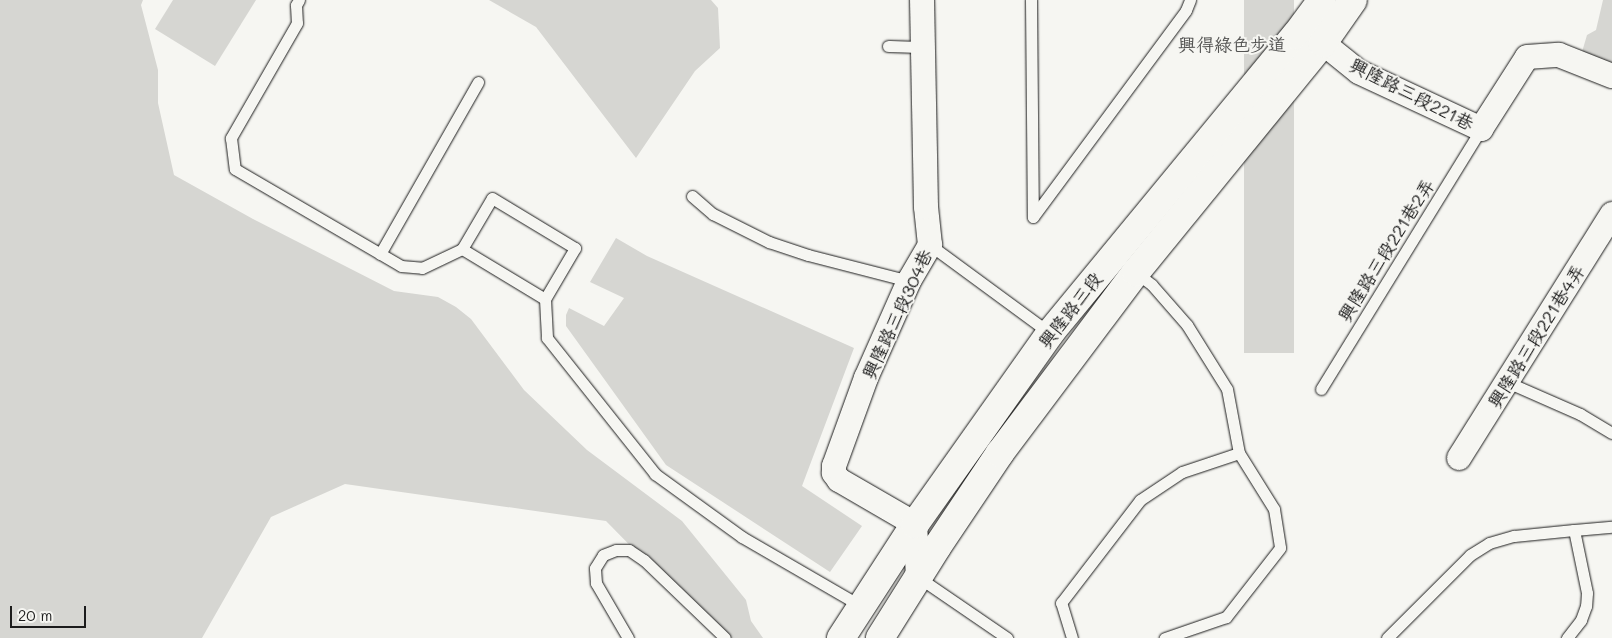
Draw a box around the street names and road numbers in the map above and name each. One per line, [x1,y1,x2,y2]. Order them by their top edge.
street label: 興隆路三段221巷 [1346,53,1478,135]
street label: 興隆路三段221巷2弄 [1333,175,1439,325]
street label: 興隆路三段304巷 [858,246,936,382]
street label: 興隆路三段221巷4弄 [1483,260,1589,412]
street label: 興隆路三段 [1034,268,1106,352]

